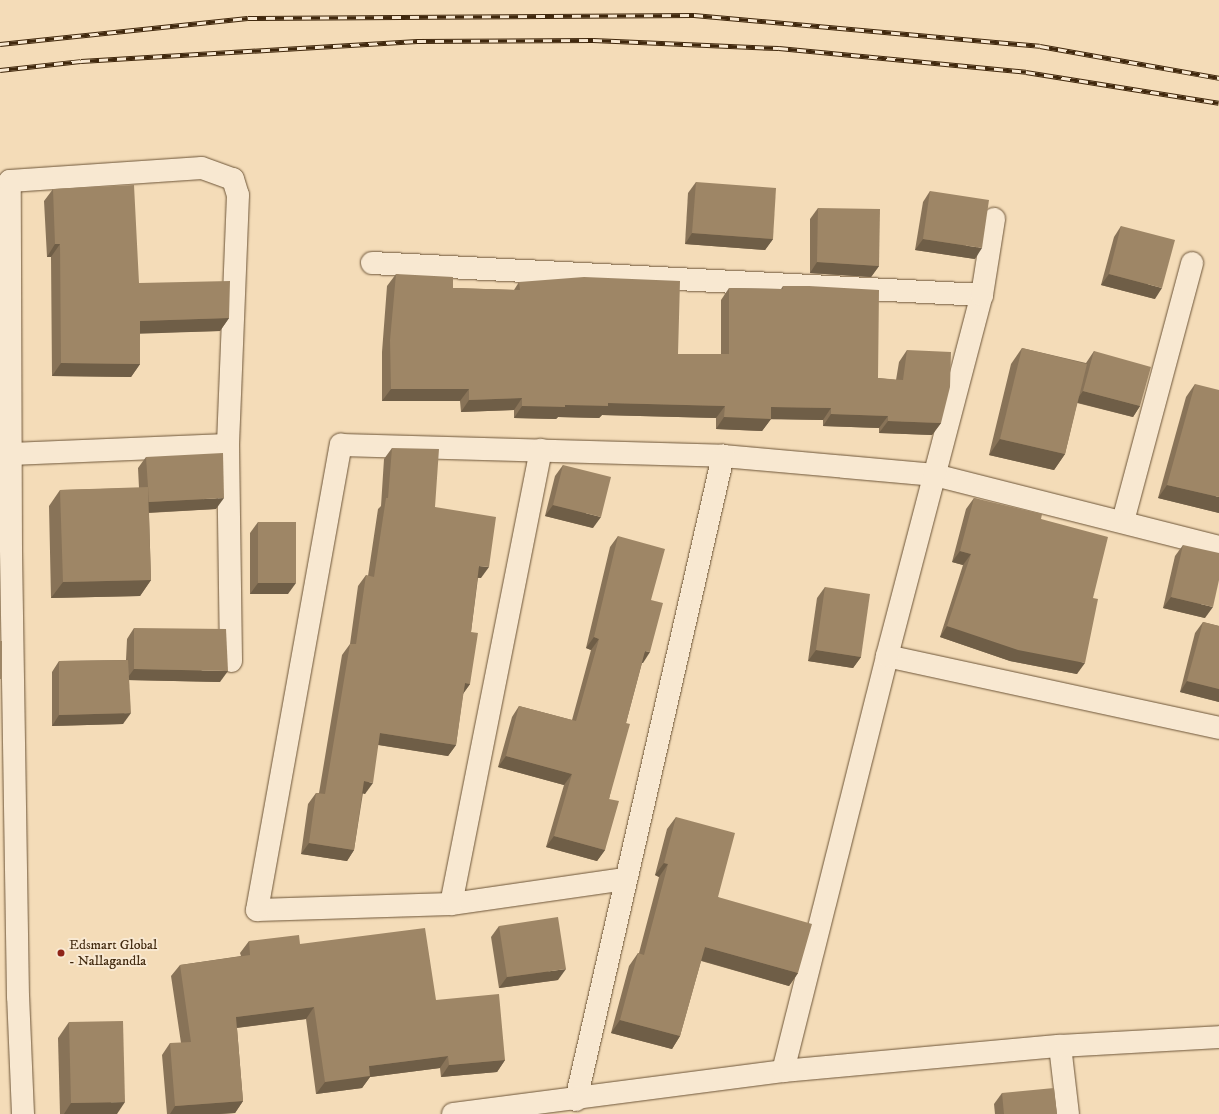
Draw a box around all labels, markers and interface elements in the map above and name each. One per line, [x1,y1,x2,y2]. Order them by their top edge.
place label: Edsmart Global - Nallagandla [69,937,157,970]
marker: Edsmart Global - Nallagandla [56,948,66,958]

